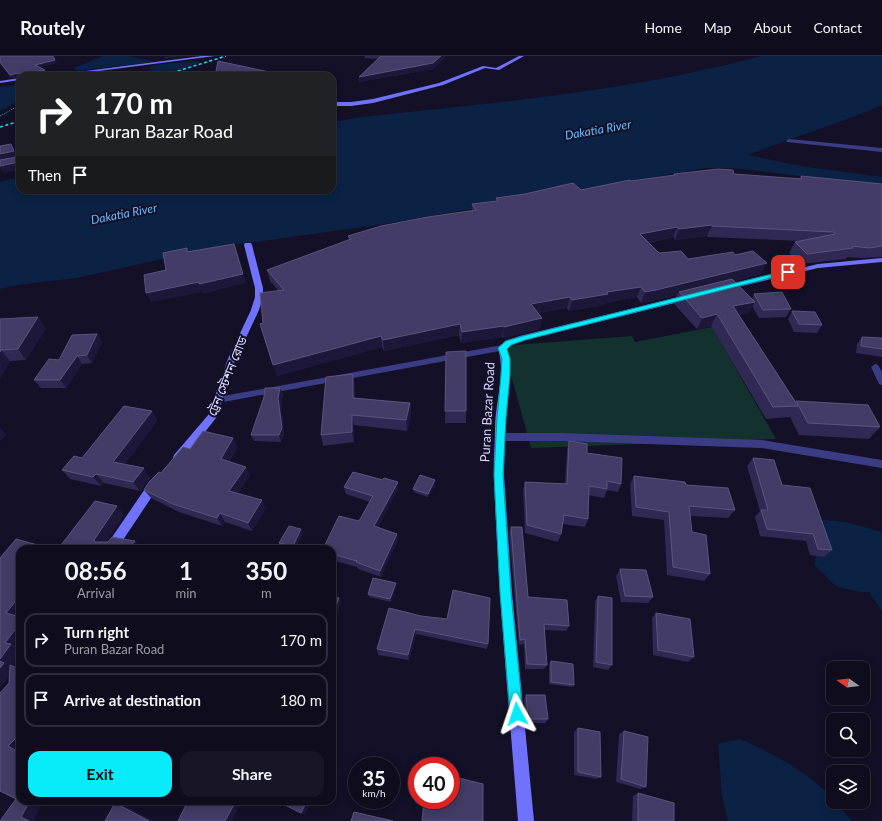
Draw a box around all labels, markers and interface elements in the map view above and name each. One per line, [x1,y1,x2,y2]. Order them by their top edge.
text: Routely [20,16,85,39]
text: Home [644,19,682,36]
text: Map [704,19,731,36]
text: About [753,19,791,36]
text: Contact [813,19,862,36]
text: 170 m [94,86,173,120]
icon: right [28,88,80,140]
water label: Dakatia River [564,116,633,143]
text: Puran Bazar Road [94,120,233,142]
icon: arrive [69,164,91,186]
text: Then [28,166,61,184]
water label: Dakatia River [90,200,159,227]
pin [771,255,805,289]
icon: arrive [777,261,799,283]
street label: ট্রেন স্টেশন রোড [204,333,251,418]
street label: Puran Bazar Road [476,361,498,463]
text: 08:56 [65,556,127,585]
text: 1 [179,556,193,585]
text: 350 [245,556,287,585]
text: Arrival [77,585,114,601]
text: min [176,585,197,601]
text: m [261,585,272,601]
text: Turn right [64,623,129,641]
icon: right [30,629,52,651]
text: 170 m [280,631,322,649]
text: Puran Bazar Road [64,641,164,657]
north arrow [826,661,870,705]
map controls [826,661,870,809]
icon: arrive [30,689,52,711]
text: Arrive at destination [64,691,201,709]
text: 180 m [280,691,322,709]
position arrow [496,693,538,735]
button: search [826,713,870,757]
button: Exit [28,751,172,797]
button: Share [180,751,324,797]
speed limit sign: 40 [408,757,460,809]
button: layers [826,765,870,809]
text: 35 [362,766,386,790]
text: km/h [362,787,386,799]

